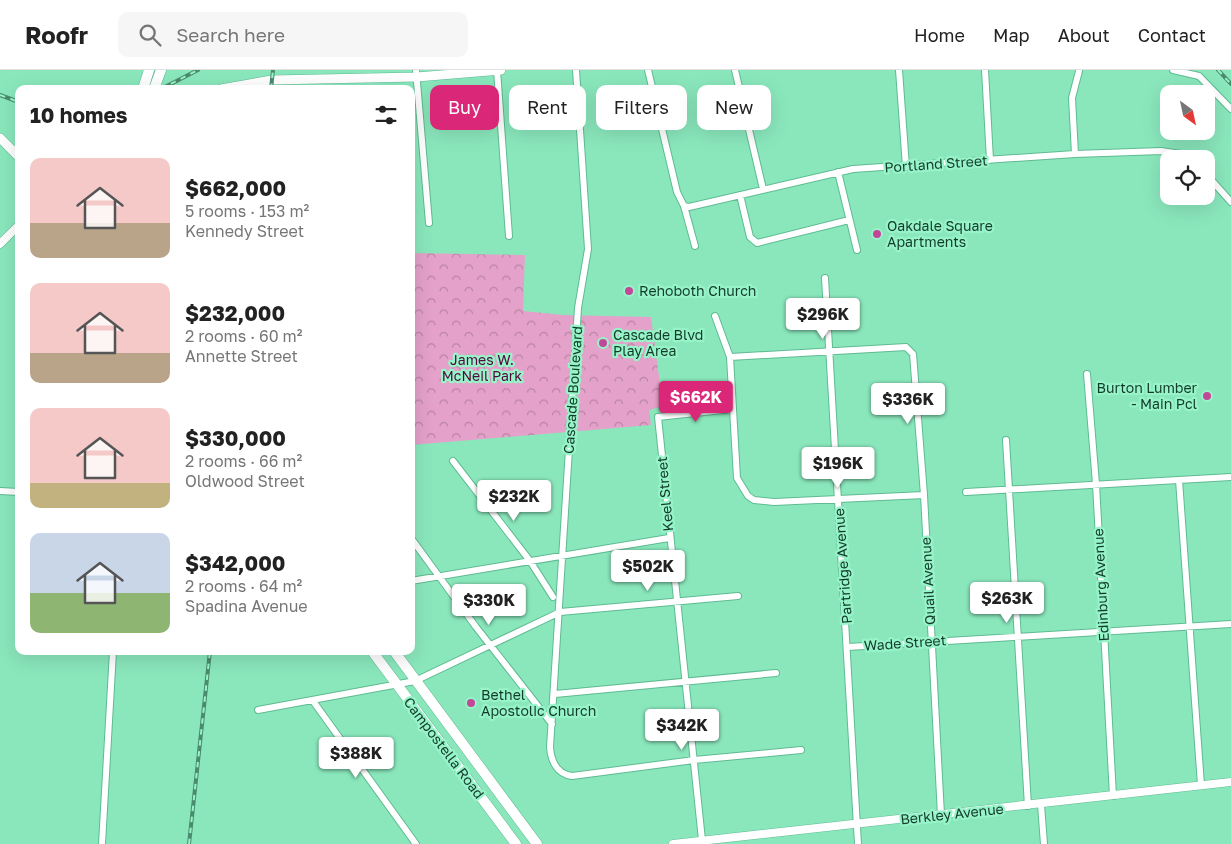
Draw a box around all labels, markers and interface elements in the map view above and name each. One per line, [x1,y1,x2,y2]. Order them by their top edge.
search box [118,12,468,57]
text: Roofr [25,20,88,49]
icon: search [136,21,164,49]
text: Search here [176,23,285,46]
text: Home [914,24,965,46]
text: Map [993,24,1030,46]
text: About [1058,24,1110,46]
text: Contact [1138,24,1206,46]
chip: Buy [430,85,499,130]
chip: Rent [509,85,586,130]
chip: Filters [596,85,687,130]
chip: New [697,85,771,130]
north arrow [1160,85,1215,140]
map controls [1160,85,1215,205]
icon: filters [372,101,400,129]
text: 10 homes [30,102,128,128]
button: locate [1160,150,1215,205]
street label: Portland Street [884,151,988,176]
text: $662,000 [185,175,286,201]
icon: home [70,178,130,238]
text: 5 rooms · 153 m² [185,201,309,221]
place label: Oakdale Square Apartments [887,217,993,250]
text: Kennedy Street [185,221,304,241]
marker: Oakdale Square Apartments [871,228,883,240]
place label: Rehoboth Church [639,282,756,299]
marker: Rehoboth Church [623,285,635,297]
pin: $296K [788,298,858,340]
text: $232,000 [185,300,285,326]
icon: home [70,303,130,363]
text: $296K [797,304,849,324]
street label: Cascade Boulevard [560,325,585,455]
text: 2 rooms · 60 m² [185,326,303,346]
place label: Cascade Blvd Play Area [613,326,703,359]
marker: Cascade Blvd Play Area [597,337,609,349]
text: Annette Street [185,346,298,366]
park label: James W. McNeil Park [442,351,522,384]
place label: Burton Lumber - Main Pcl [1097,379,1198,412]
pin: $662K [661,380,731,423]
pin: $336K [873,382,943,425]
text: $662K [670,387,722,407]
text: $336K [882,389,934,409]
marker: Burton Lumber - Main Pcl [1201,390,1213,402]
text: $330,000 [185,425,286,451]
icon: home [70,428,130,488]
pin: $196K [803,446,873,489]
text: 2 rooms · 66 m² [185,451,302,471]
text: $196K [813,453,863,473]
street label: Keel Street [653,456,676,532]
text: Oldwood Street [185,471,305,491]
pin: $232K [479,480,549,522]
text: $232K [488,486,540,506]
street label: Partridge Avenue [830,508,855,624]
street label: Edinburg Avenue [1089,528,1112,642]
street label: Quail Avenue [917,537,938,625]
text: $342,000 [185,550,286,576]
pin: $502K [613,550,683,592]
icon: home [70,553,130,613]
text: $502K [622,556,674,576]
text: 2 rooms · 64 m² [185,576,302,596]
pin: $263K [972,582,1042,624]
pin: $330K [454,584,524,626]
text: $263K [981,588,1033,608]
text: $330K [463,590,515,610]
text: Spadina Avenue [185,596,308,616]
street label: Wade Street [863,631,947,654]
place label: Bethel Apostolic Church [481,686,596,719]
street label: Campostella Road [401,694,488,802]
marker: Bethel Apostolic Church [465,697,477,709]
pin: $342K [647,708,717,751]
text: $342K [656,715,708,735]
pin: $388K [321,736,391,779]
text: $388K [330,743,382,763]
street label: Berkley Avenue [899,800,1004,827]

